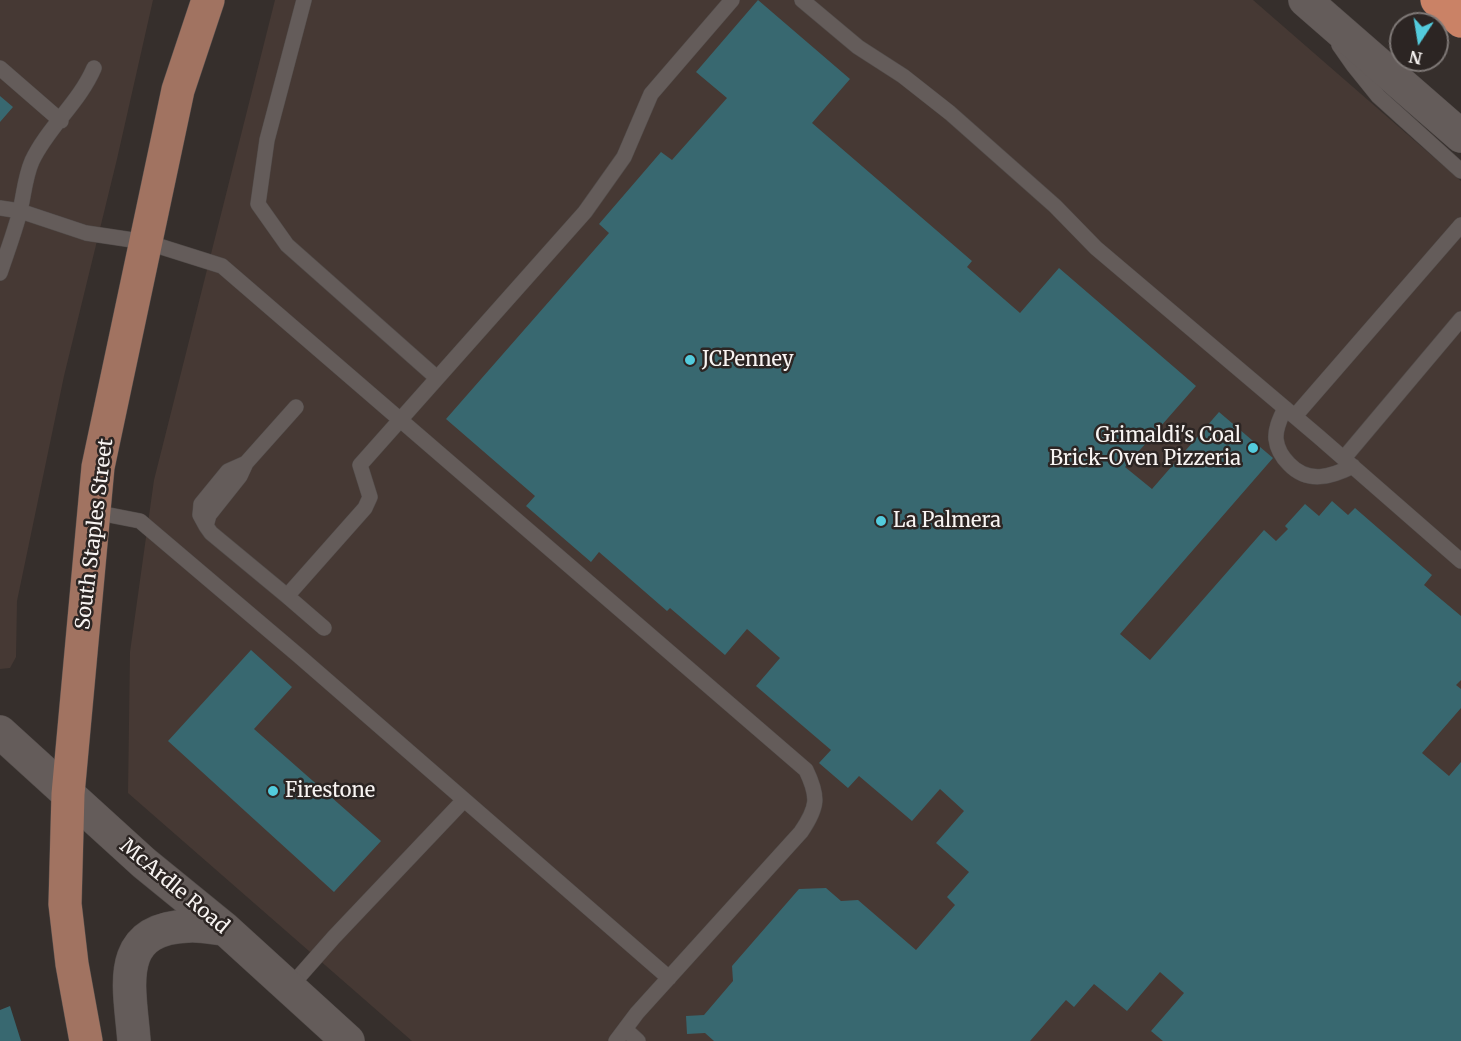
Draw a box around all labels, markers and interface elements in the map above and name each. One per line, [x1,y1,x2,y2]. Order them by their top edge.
north arrow [1389,12,1449,72]
text: N [1407,47,1424,69]
place label: JCPenney [702,348,794,372]
marker: JCPenney [683,353,697,367]
place label: Grimaldi's Coal Brick-Oven Pizzeria [1049,424,1241,471]
street label: South Staples Street [71,437,119,631]
marker: Grimaldi's Coal Brick-Oven Pizzeria [1246,441,1260,455]
place label: La Palmera [893,509,1001,533]
marker: La Palmera [874,514,888,528]
place label: Firestone [285,779,375,803]
marker: Firestone [266,784,280,798]
street label: McArdle Road [115,835,233,939]

